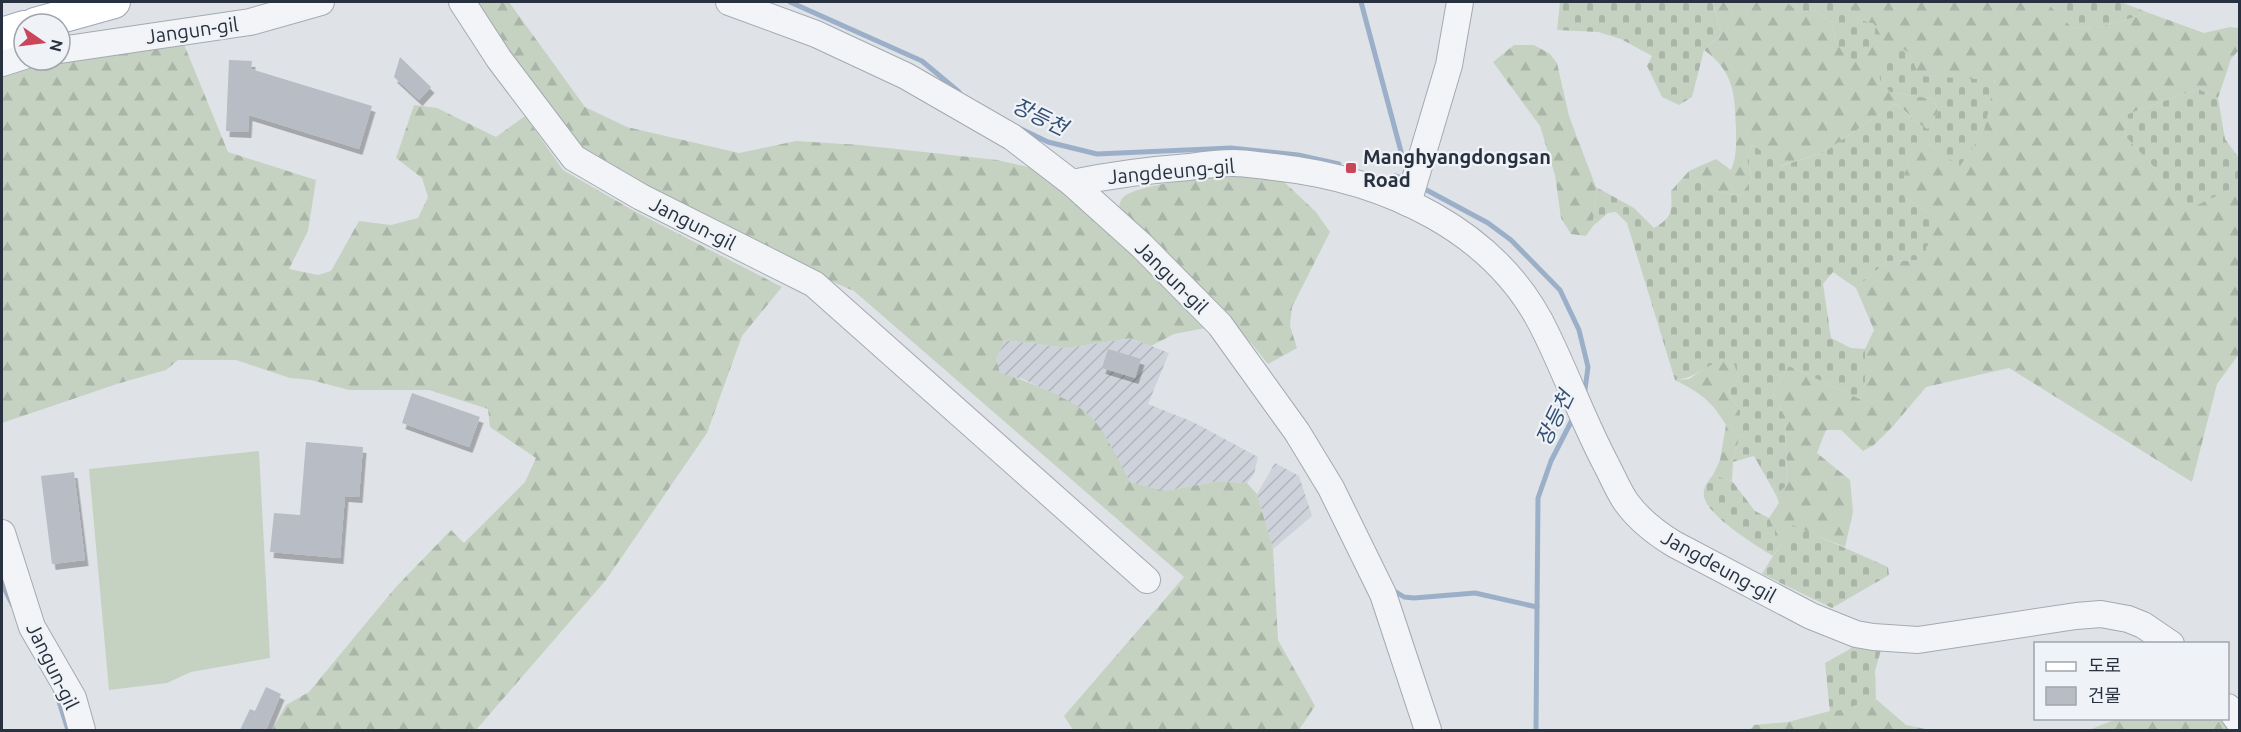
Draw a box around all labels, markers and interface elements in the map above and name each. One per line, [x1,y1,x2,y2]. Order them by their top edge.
north arrow [12,12,72,72]
street label: Jangun-gil [144,12,240,48]
text: N [46,38,67,54]
water label: 장등천 [1009,93,1074,141]
place label: Manghyangdongsan Road [1363,145,1551,191]
street label: Jangdeung-gil [1106,154,1236,188]
marker: Manghyangdongsan Road [1344,161,1358,175]
street label: Jangun-gil [646,192,740,254]
street label: Jangun-gil [1131,236,1213,318]
water label: 장등천 [1531,384,1579,449]
street label: Jangdeung-gil [1658,525,1780,607]
street label: Jangun-gil [22,619,84,713]
legend [2034,642,2229,720]
text: 도로 [2088,655,2121,675]
text: 건물 [2088,685,2121,705]

